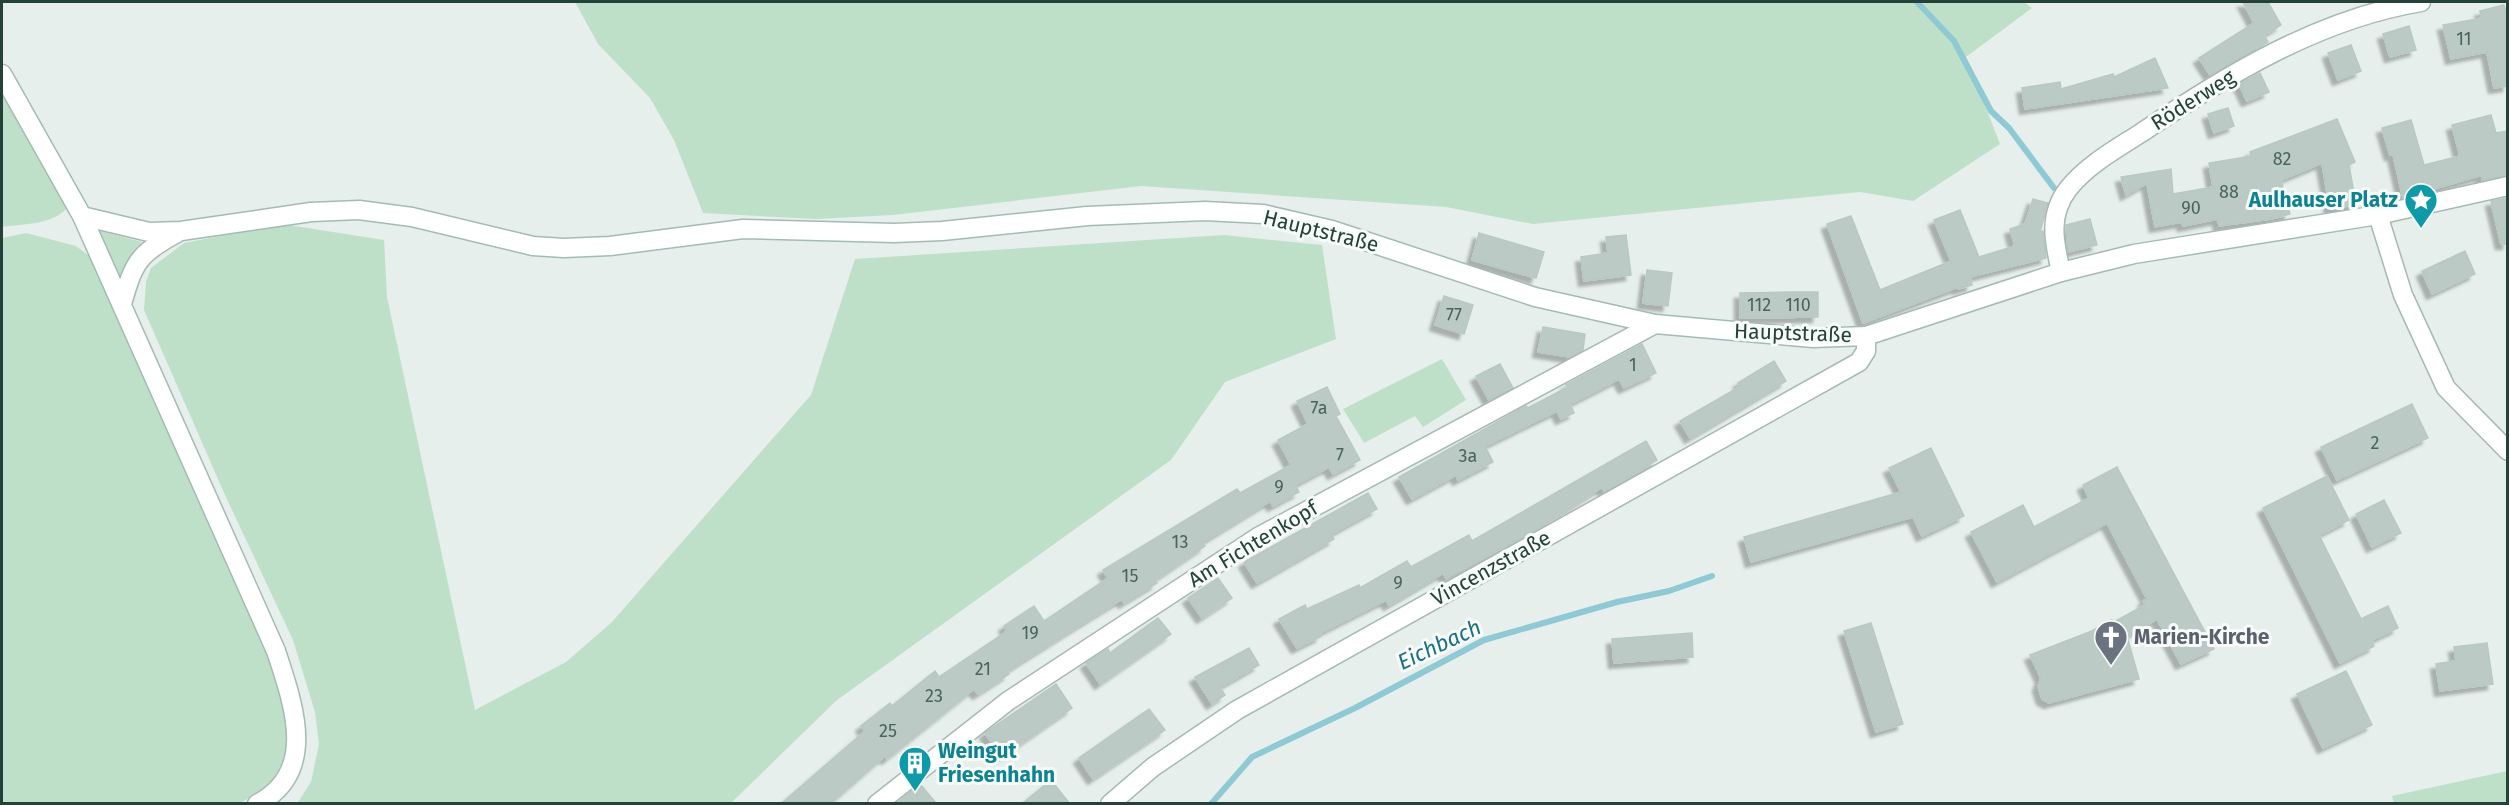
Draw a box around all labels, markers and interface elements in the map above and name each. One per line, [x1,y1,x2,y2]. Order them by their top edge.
house number: 11 [2456,28,2472,50]
street label: Röderweg [2146,64,2240,136]
house number: 82 [2273,148,2291,170]
house number: 88 [2219,181,2239,203]
place icon: Aulhauser Platz [2403,182,2439,229]
place label: Aulhauser Platz [2248,187,2398,213]
house number: 90 [2181,197,2201,219]
street label: Hauptstraße [1261,204,1381,258]
house number: 112 [1747,294,1771,316]
house number: 110 [1785,294,1811,316]
house number: 77 [1446,304,1462,326]
street label: Hauptstraße [1734,318,1852,348]
house number: 1 [1629,354,1637,376]
house number: 7a [1310,397,1328,419]
house number: 2 [2371,432,2380,454]
house number: 7 [1336,444,1344,466]
house number: 3a [1459,445,1477,467]
house number: 9 [1274,476,1284,498]
street label: Am Fichtenkopf [1183,494,1324,593]
street label: Vincenzstraße [1427,525,1555,611]
house number: 13 [1172,531,1188,553]
house number: 15 [1122,565,1138,587]
house number: 9 [1393,572,1403,594]
water label: Eichbach [1393,613,1485,676]
church icon: Marien-Kirche [2093,619,2129,666]
house number: 19 [1021,622,1039,644]
place label: Marien-Kirche [2134,624,2270,650]
house number: 21 [975,658,991,680]
house number: 23 [925,685,943,707]
house number: 25 [879,720,897,742]
place label: Weingut Friesenhahn [938,738,1055,788]
building icon: Weingut Friesenhahn [897,745,933,792]

